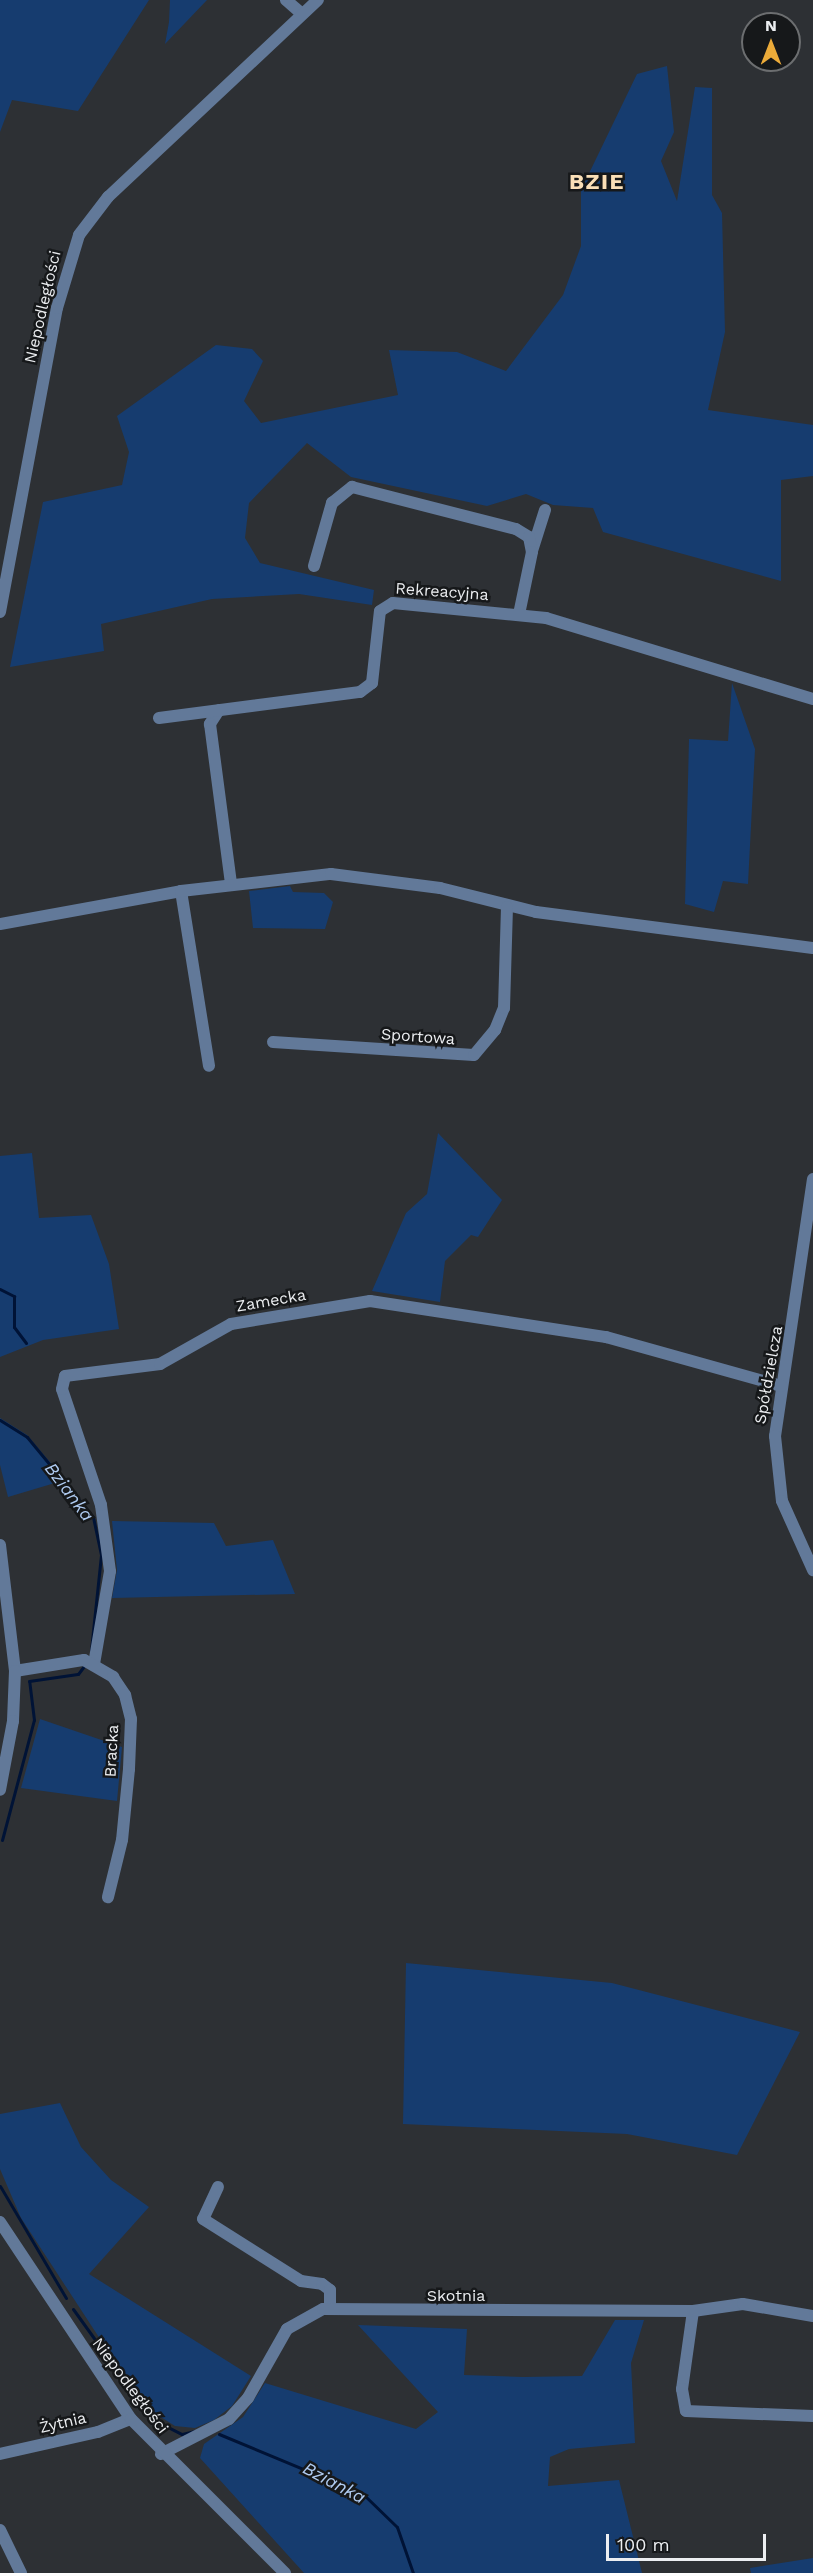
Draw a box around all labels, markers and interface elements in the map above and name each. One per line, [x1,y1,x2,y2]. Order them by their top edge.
north arrow [741,12,801,72]
text: N [765,16,777,35]
district label: BZIE [569,169,625,195]
street label: Niepodległości [21,249,65,365]
street label: Rekreacyjna [395,579,489,605]
street label: Sportowa [380,1025,456,1049]
street label: Zamecka [235,1285,307,1317]
street label: Spółdzielcza [751,1324,787,1426]
water label: Bzianka [40,1458,98,1526]
street label: Bracka [101,1724,123,1778]
street label: Skotnia [427,2286,485,2306]
street label: Niepodległości [88,2334,172,2438]
street label: Żytnia [38,2408,88,2438]
water label: Bzianka [299,2458,369,2508]
scale bar [609,2522,770,2560]
text: 100 m [617,2534,670,2555]

